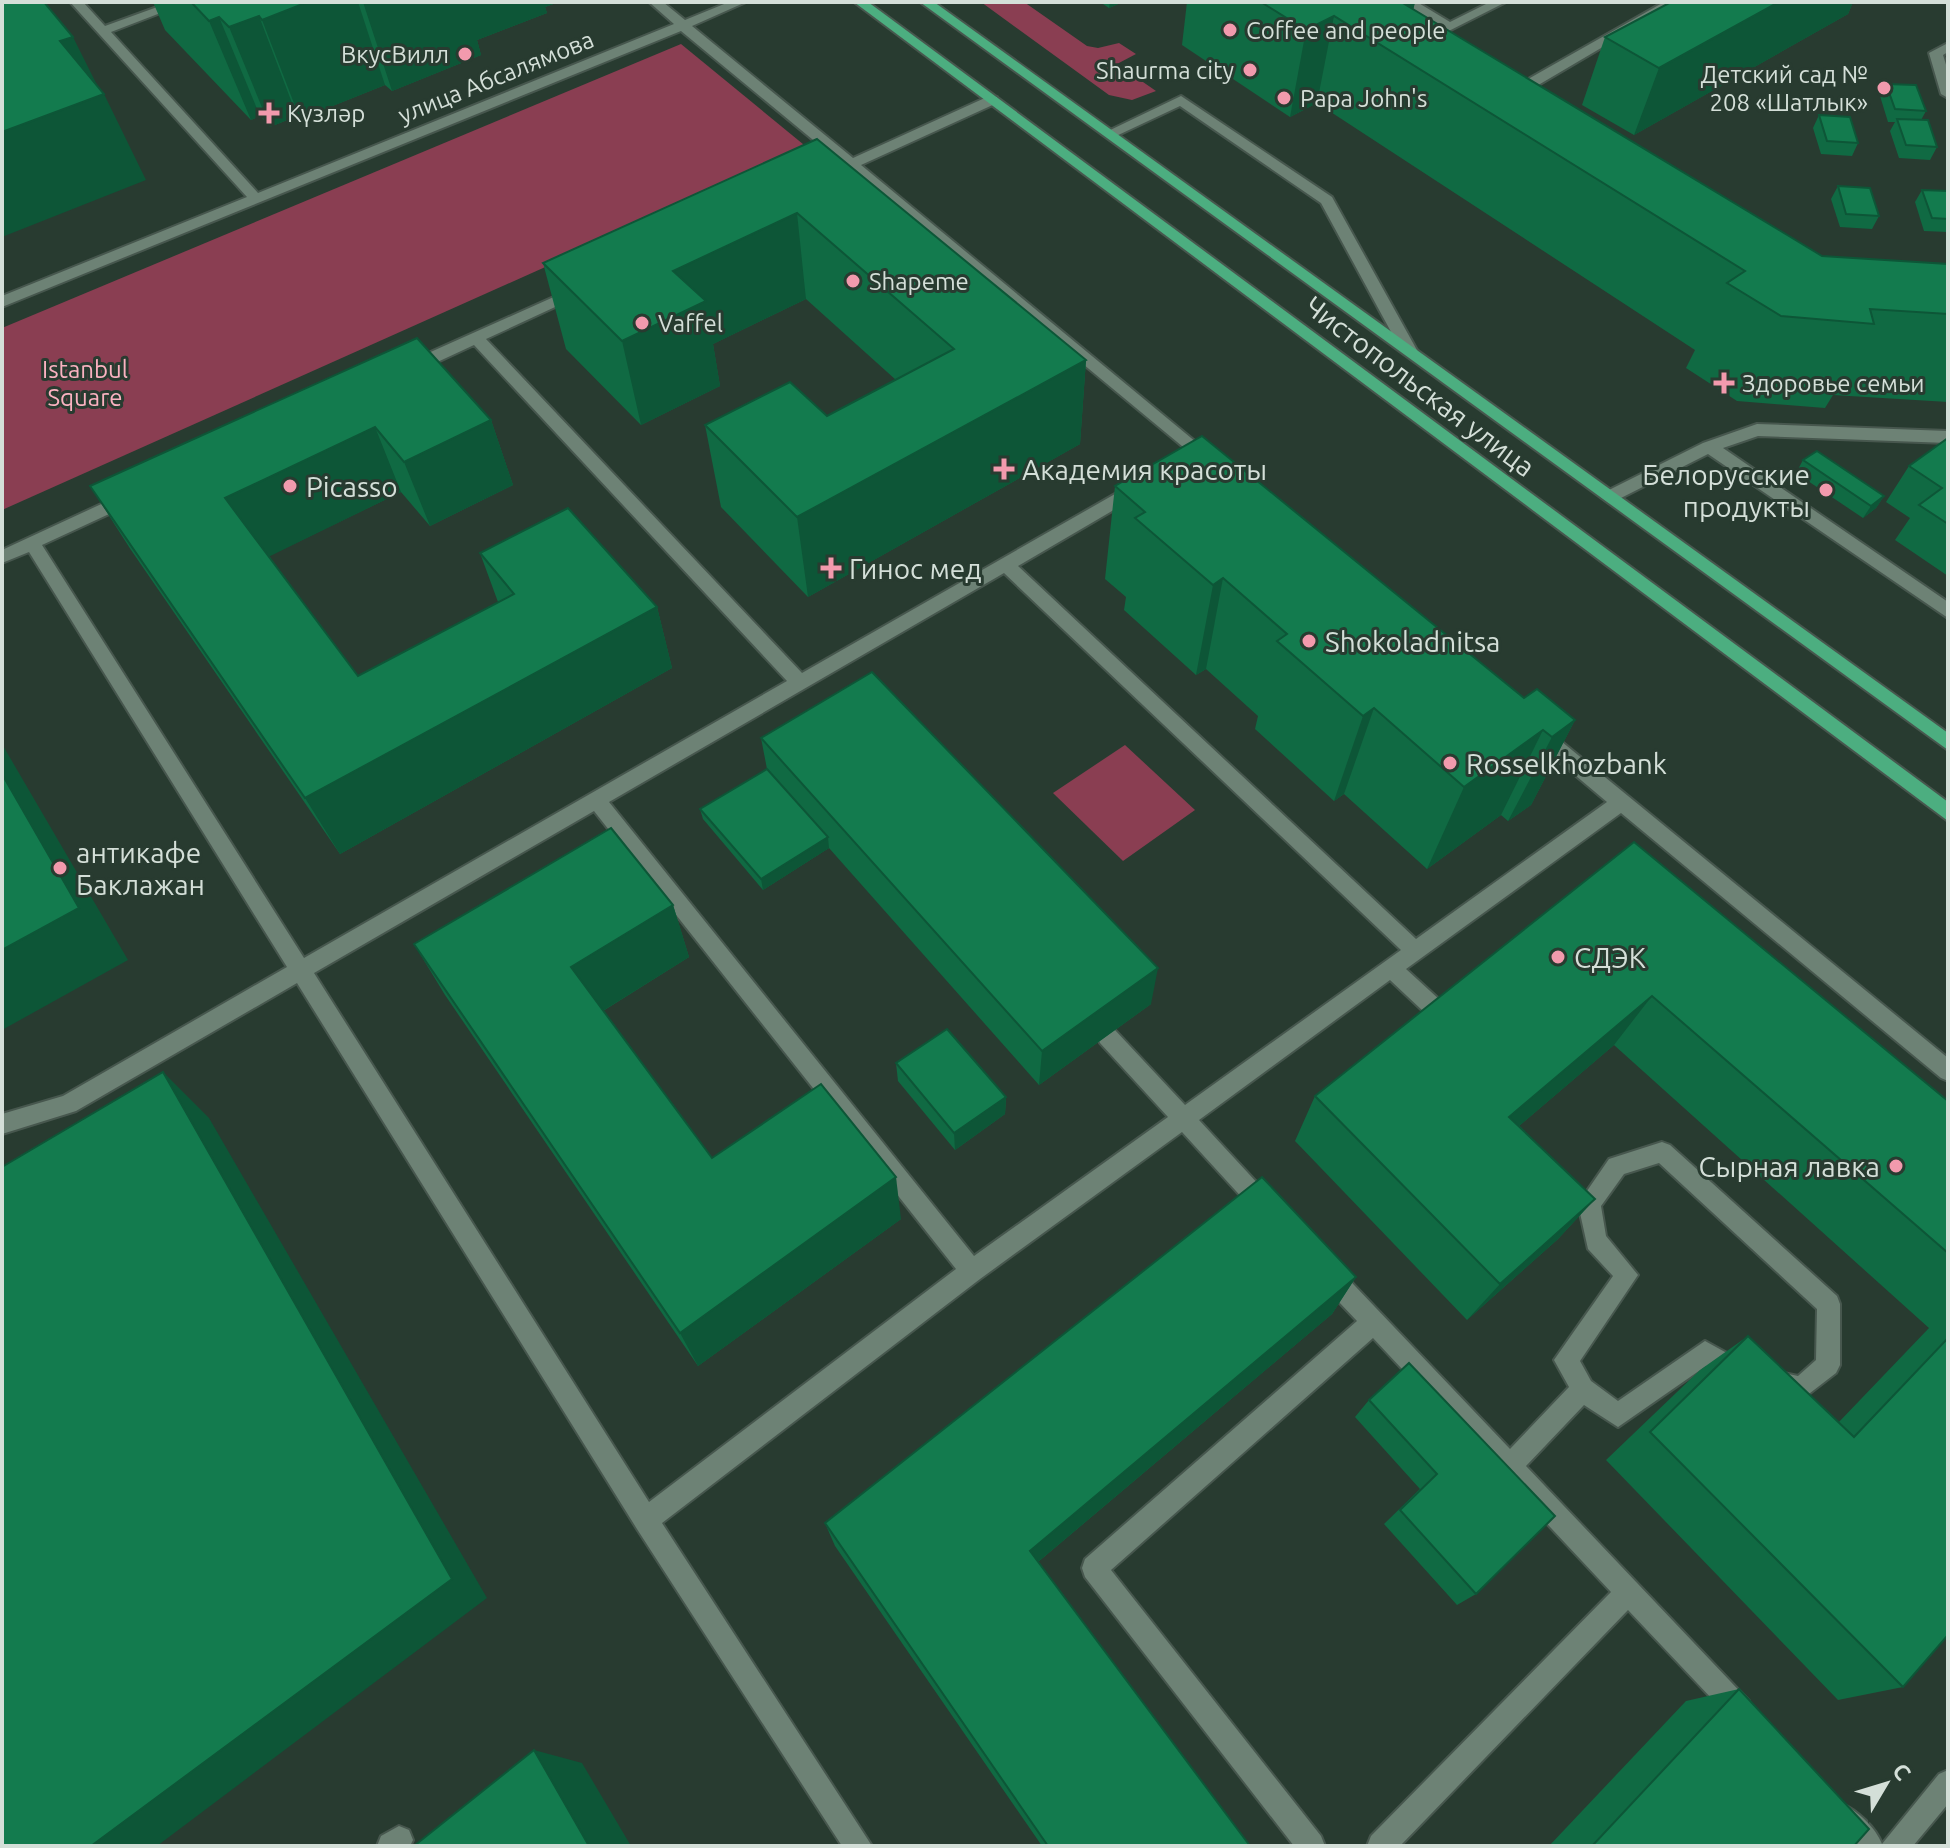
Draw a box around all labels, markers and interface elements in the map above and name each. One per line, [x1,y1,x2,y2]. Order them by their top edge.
place label: Coffee and people [1246,17,1445,44]
marker: Coffee and people [1221,21,1239,39]
street label: улица Абсалямова [394,25,598,129]
place label: ВкусВилл [341,41,449,68]
marker: ВкусВилл [456,45,474,63]
place label: Shaurma city [1096,57,1234,84]
marker: Shaurma city [1241,61,1259,79]
place label: Детский сад № 208 «Шатлык» [1700,61,1868,116]
marker: Детский сад № 208 «Шатлык» [1875,79,1893,97]
place label: Papa John's [1300,85,1427,112]
marker: Papa John's [1275,89,1293,107]
place label: Күзләр [287,100,365,127]
marker: Күзләр [258,102,280,124]
place label: Shapeme [869,268,969,295]
marker: Shapeme [844,272,862,290]
street label: Чистопольская улица [1299,290,1541,482]
place label: Vaffel [658,310,723,337]
marker: Vaffel [633,314,651,332]
park label: Istanbul Square [42,356,128,411]
place label: Здоровье семьи [1742,370,1925,397]
marker: Здоровье семьи [1713,372,1735,394]
place label: Академия красоты [1022,454,1267,485]
marker: Академия красоты [993,458,1015,480]
place label: Белорусские продукты [1642,459,1810,522]
place label: Picasso [306,471,398,502]
marker: Picasso [281,477,299,495]
marker: Белорусские продукты [1817,481,1835,499]
place label: Гинос мед [849,553,982,584]
marker: Гинос мед [820,557,842,579]
place label: Shokoladnitsa [1325,626,1501,657]
marker: Shokoladnitsa [1300,632,1318,650]
place label: Rosselkhozbank [1466,748,1667,779]
marker: Rosselkhozbank [1441,754,1459,772]
place label: антикафе Баклажан [76,837,205,900]
marker: антикафе Баклажан [51,859,69,877]
place label: СДЭК [1574,942,1646,973]
marker: СДЭК [1549,948,1567,966]
place label: Сырная лавка [1698,1151,1880,1182]
marker: Сырная лавка [1887,1157,1905,1175]
north arrow [1846,1744,1926,1824]
text: С [1888,1758,1916,1785]

